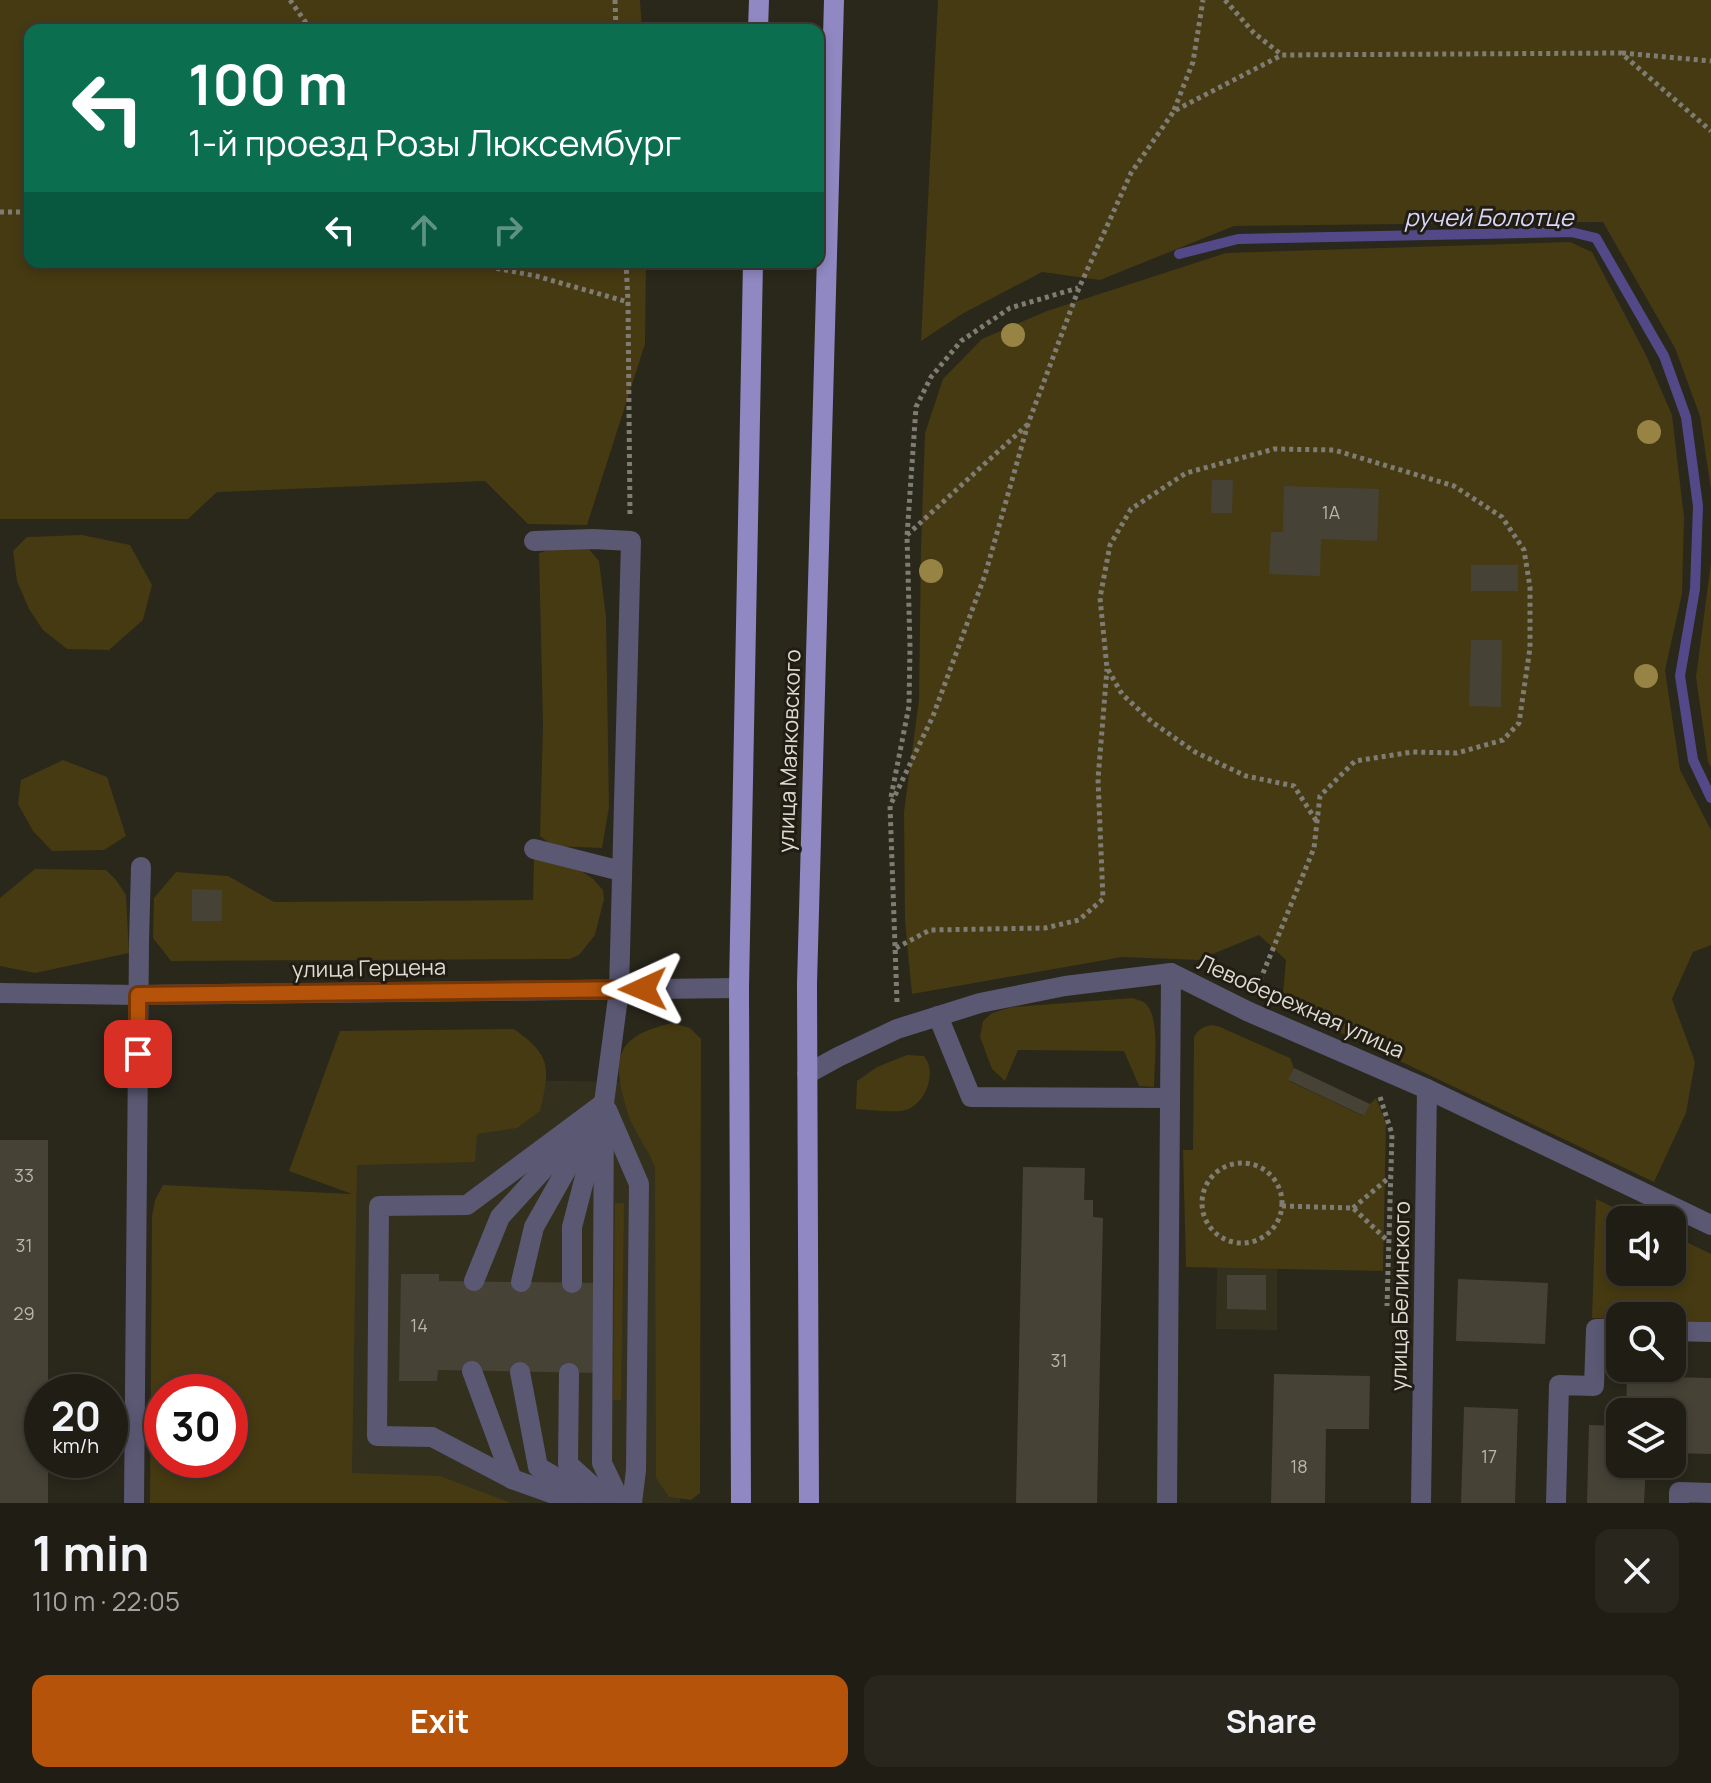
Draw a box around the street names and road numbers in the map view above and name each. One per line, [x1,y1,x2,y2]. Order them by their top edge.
street label: улица Маяковского [770,649,808,853]
street label: Левобережная улица [1193,947,1409,1065]
street label: улица Герцена [292,952,446,984]
street label: улица Белинского [1383,1201,1417,1391]

